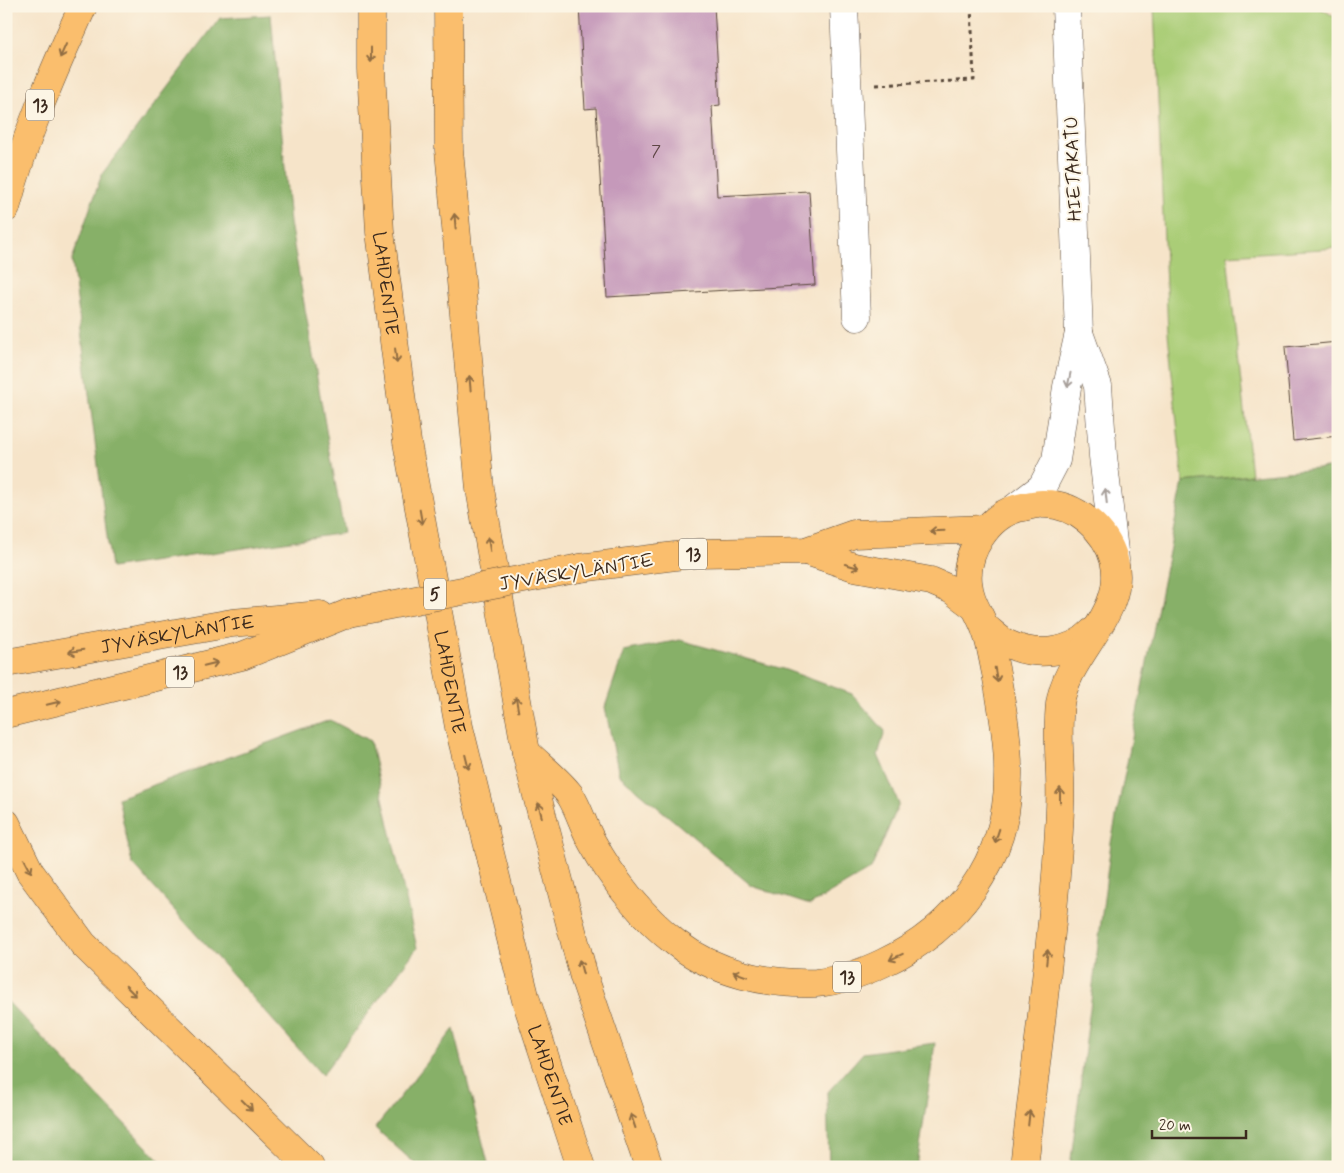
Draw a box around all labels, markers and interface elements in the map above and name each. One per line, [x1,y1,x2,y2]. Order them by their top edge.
one-way arrow [58,43,67,58]
one-way arrow [366,46,376,63]
road number: 13 [26,90,54,120]
street label: HIETAKATU [1059,116,1088,222]
house number: 7 [651,141,661,162]
one-way arrow [450,213,460,229]
street label: LAHDENTIE [366,230,404,337]
one-way arrow [391,348,401,364]
one-way arrow [1064,372,1073,388]
one-way arrow [465,375,475,391]
one-way arrow [1102,488,1111,504]
one-way arrow [416,508,426,524]
one-way arrow [929,526,945,535]
one-way arrow [484,536,494,552]
road number: 13 [679,538,707,570]
street label: JYVÄSKYLÄNTIE [497,548,655,597]
one-way arrow [844,562,860,571]
road number: 5 [424,578,446,610]
street label: JYVÄSKYLÄNTIE [99,610,256,660]
street label: LAHDENTIE [428,629,471,737]
one-way arrow [68,646,84,656]
road number: 13 [166,656,194,688]
one-way arrow [203,659,219,668]
one-way arrow [992,667,1002,683]
one-way arrow [512,696,522,712]
one-way arrow [45,698,61,707]
one-way arrow [463,754,472,770]
one-way arrow [1055,787,1065,804]
one-way arrow [535,802,544,818]
one-way arrow [992,827,1002,843]
one-way arrow [23,859,33,874]
one-way arrow [1042,949,1052,965]
one-way arrow [889,952,904,962]
one-way arrow [576,959,585,975]
road number: 13 [833,962,861,992]
one-way arrow [733,969,748,978]
one-way arrow [125,985,137,997]
street label: LAHDENTIE [521,1022,578,1129]
one-way arrow [241,1099,253,1111]
scale bar [1152,1108,1245,1140]
one-way arrow [1024,1111,1034,1127]
one-way arrow [628,1113,637,1129]
text: 20 m [1159,1116,1191,1136]

